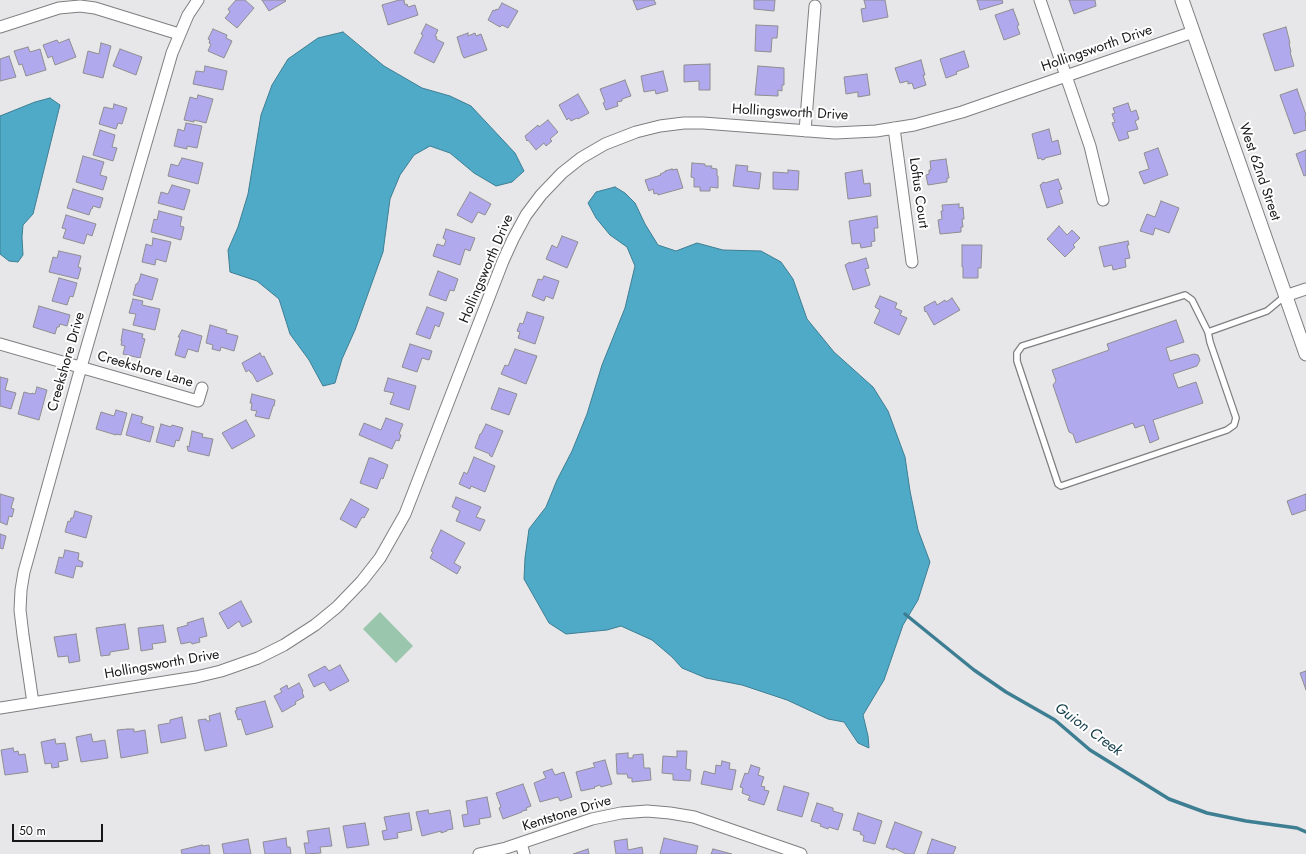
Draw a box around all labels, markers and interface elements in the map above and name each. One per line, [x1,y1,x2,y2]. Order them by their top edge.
street label: Hollingsworth Drive [1039,22,1155,76]
street label: Hollingsworth Drive [731,102,849,124]
street label: West 62nd Street [1234,121,1284,223]
street label: Loftus Court [905,157,931,229]
street label: Hollingsworth Drive [457,212,517,326]
street label: Creekshore Drive [45,310,89,414]
street label: Creekshore Lane [95,348,195,392]
street label: Hollingsworth Drive [103,647,221,683]
water label: Guion Creek [1051,700,1125,760]
street label: Kentstone Drive [521,793,613,835]
scale bar [14,816,105,842]
text: 50 m [19,822,46,840]

